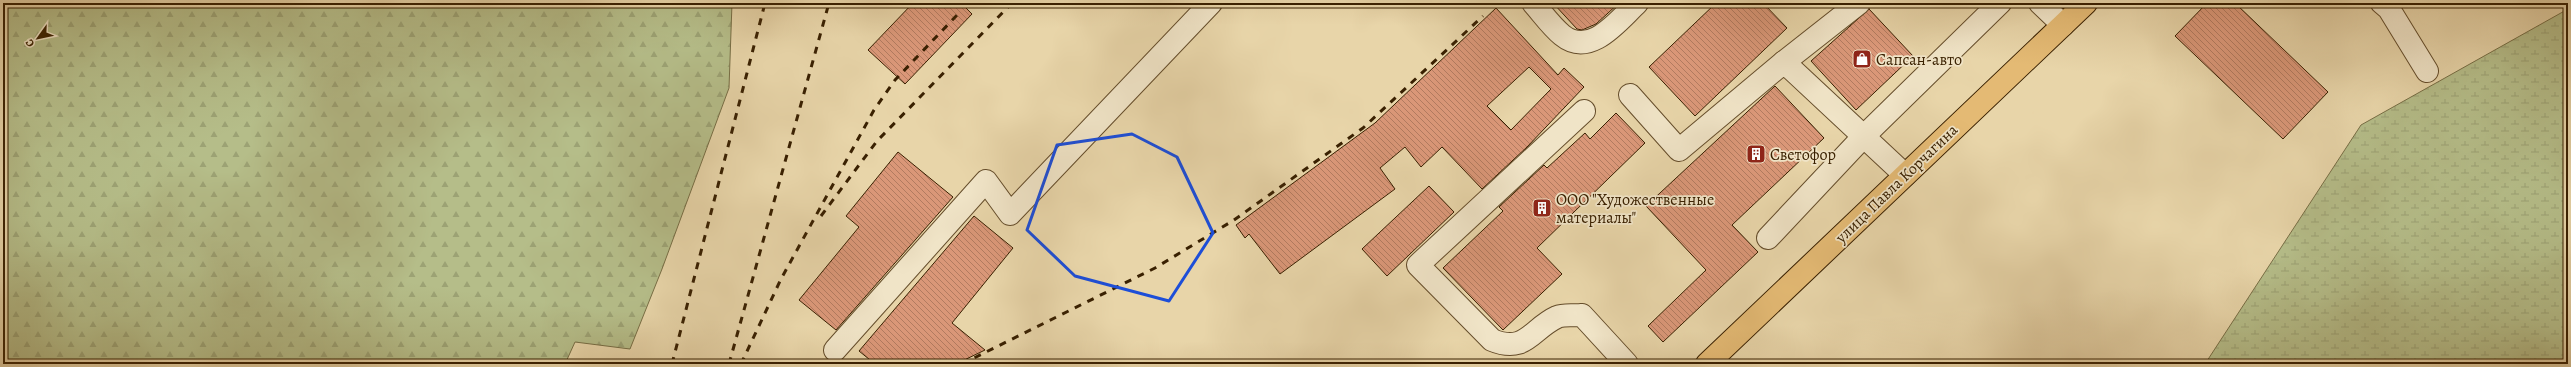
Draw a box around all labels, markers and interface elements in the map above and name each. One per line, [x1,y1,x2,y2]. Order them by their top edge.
north arrow [18,18,58,58]
text: С [22,36,38,50]
shop icon: Сапсан-авто [1851,48,1873,70]
place label: Сапсан-авто [1876,49,1962,71]
street label: улица Павла Корчагина [1830,119,1963,249]
building icon: Светофор [1745,143,1767,165]
place label: Светофор [1770,144,1836,166]
place label: ООО "Художественные материалы" [1556,189,1714,229]
building icon: ООО "Художественные материалы" [1531,197,1553,219]

